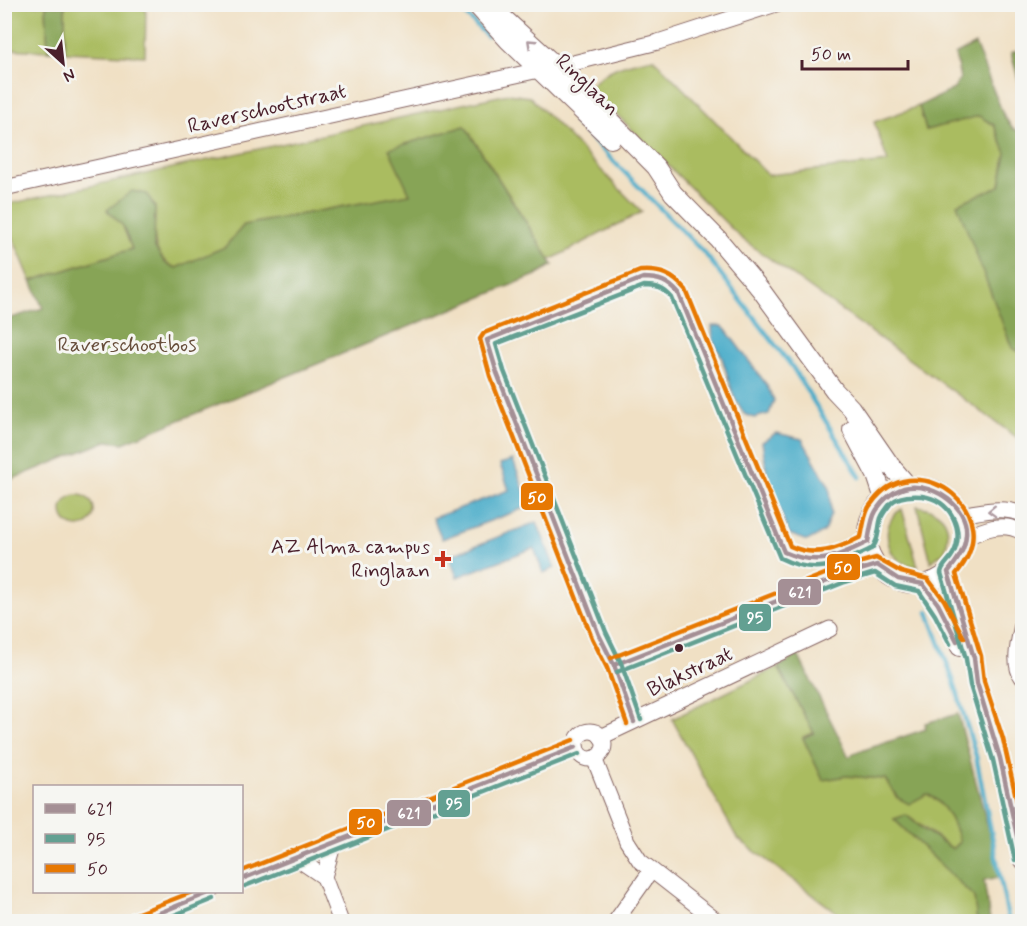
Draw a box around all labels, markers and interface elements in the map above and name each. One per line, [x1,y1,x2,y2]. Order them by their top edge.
north arrow [33,33,93,93]
scale bar [802,33,908,71]
one-way arrow [528,40,539,51]
text: 50 m [811,43,851,67]
street label: Ringlaan [548,48,625,123]
text: N [60,63,79,87]
street label: Raverschootstraat [185,77,349,141]
park label: Raverschootbos [58,331,197,359]
line badge: 50 [520,482,554,511]
text: 50 [528,488,546,509]
one-way arrow [987,504,996,517]
place label: AZ Alma campus Ringlaan [271,533,430,586]
marker: AZ Alma campus Ringlaan [434,550,452,568]
line badge: 50 [826,553,861,581]
text: 50 [834,558,852,579]
line badge: 621 [777,578,822,606]
text: 621 [789,583,811,604]
line badge: 95 [738,603,772,632]
text: 95 [747,608,764,629]
street label: Blakstraat [643,640,737,704]
unlabelled marker [673,642,685,654]
legend [33,785,243,893]
line badge: 95 [437,789,471,818]
text: 95 [446,794,463,815]
text: 621 [87,798,113,822]
line badge: 621 [386,799,432,827]
text: 621 [398,804,420,825]
line badge: 50 [348,808,383,836]
text: 50 [357,813,375,834]
text: 95 [87,828,105,852]
text: 50 [87,858,108,882]

